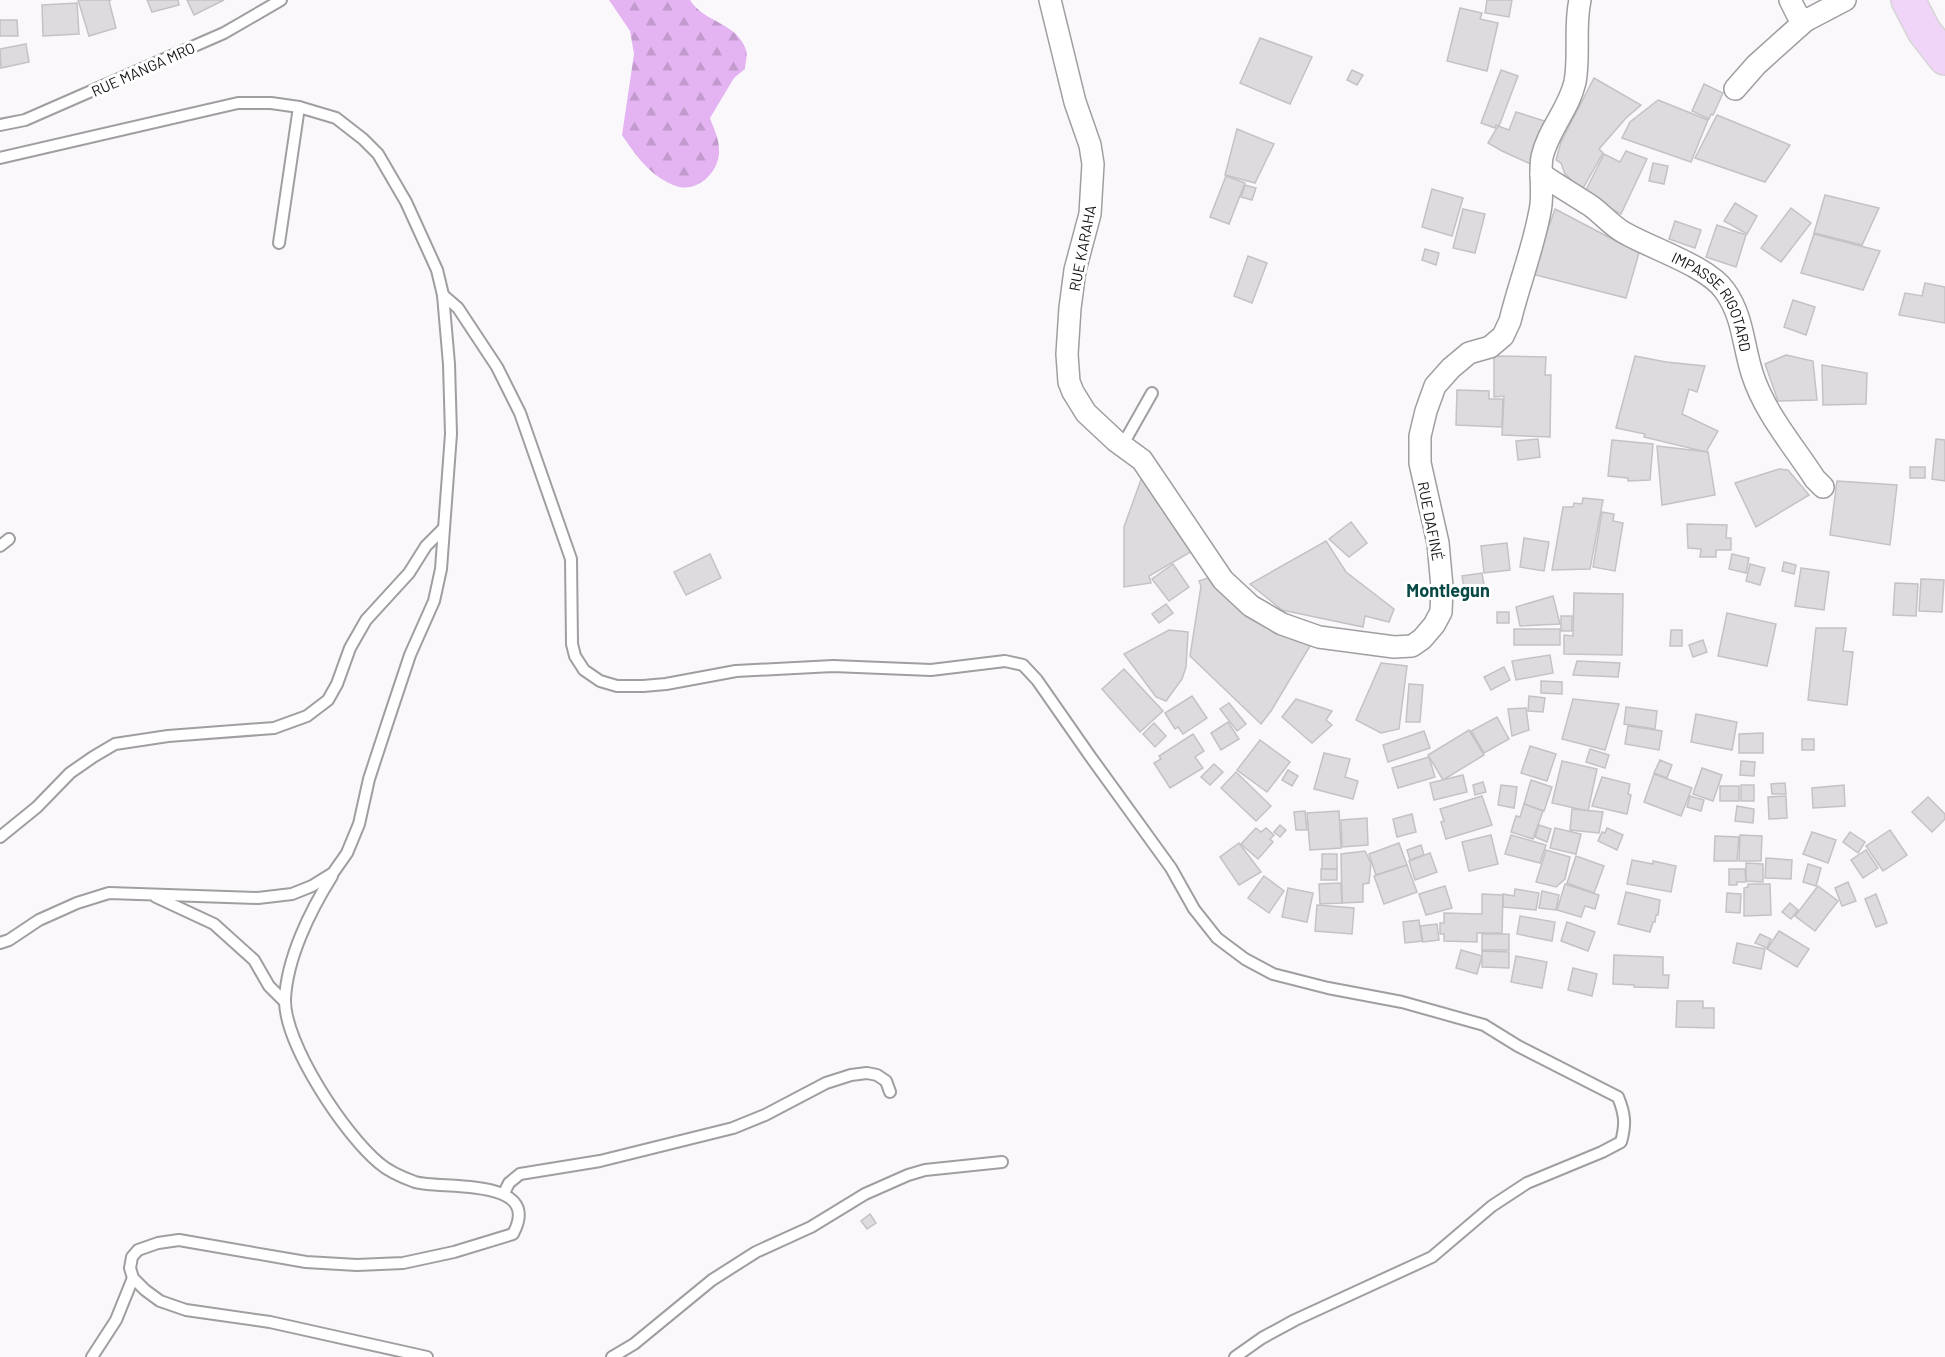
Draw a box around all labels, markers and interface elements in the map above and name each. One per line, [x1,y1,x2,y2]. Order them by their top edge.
street label: RUE MANGA MRO [88,38,198,100]
street label: RUE KARAHA [1065,203,1099,293]
street label: IMPASSE RIGOTARD [1669,248,1755,353]
street label: RUE DAFINÉ [1414,480,1448,562]
district label: Montlegun [1406,579,1490,601]

